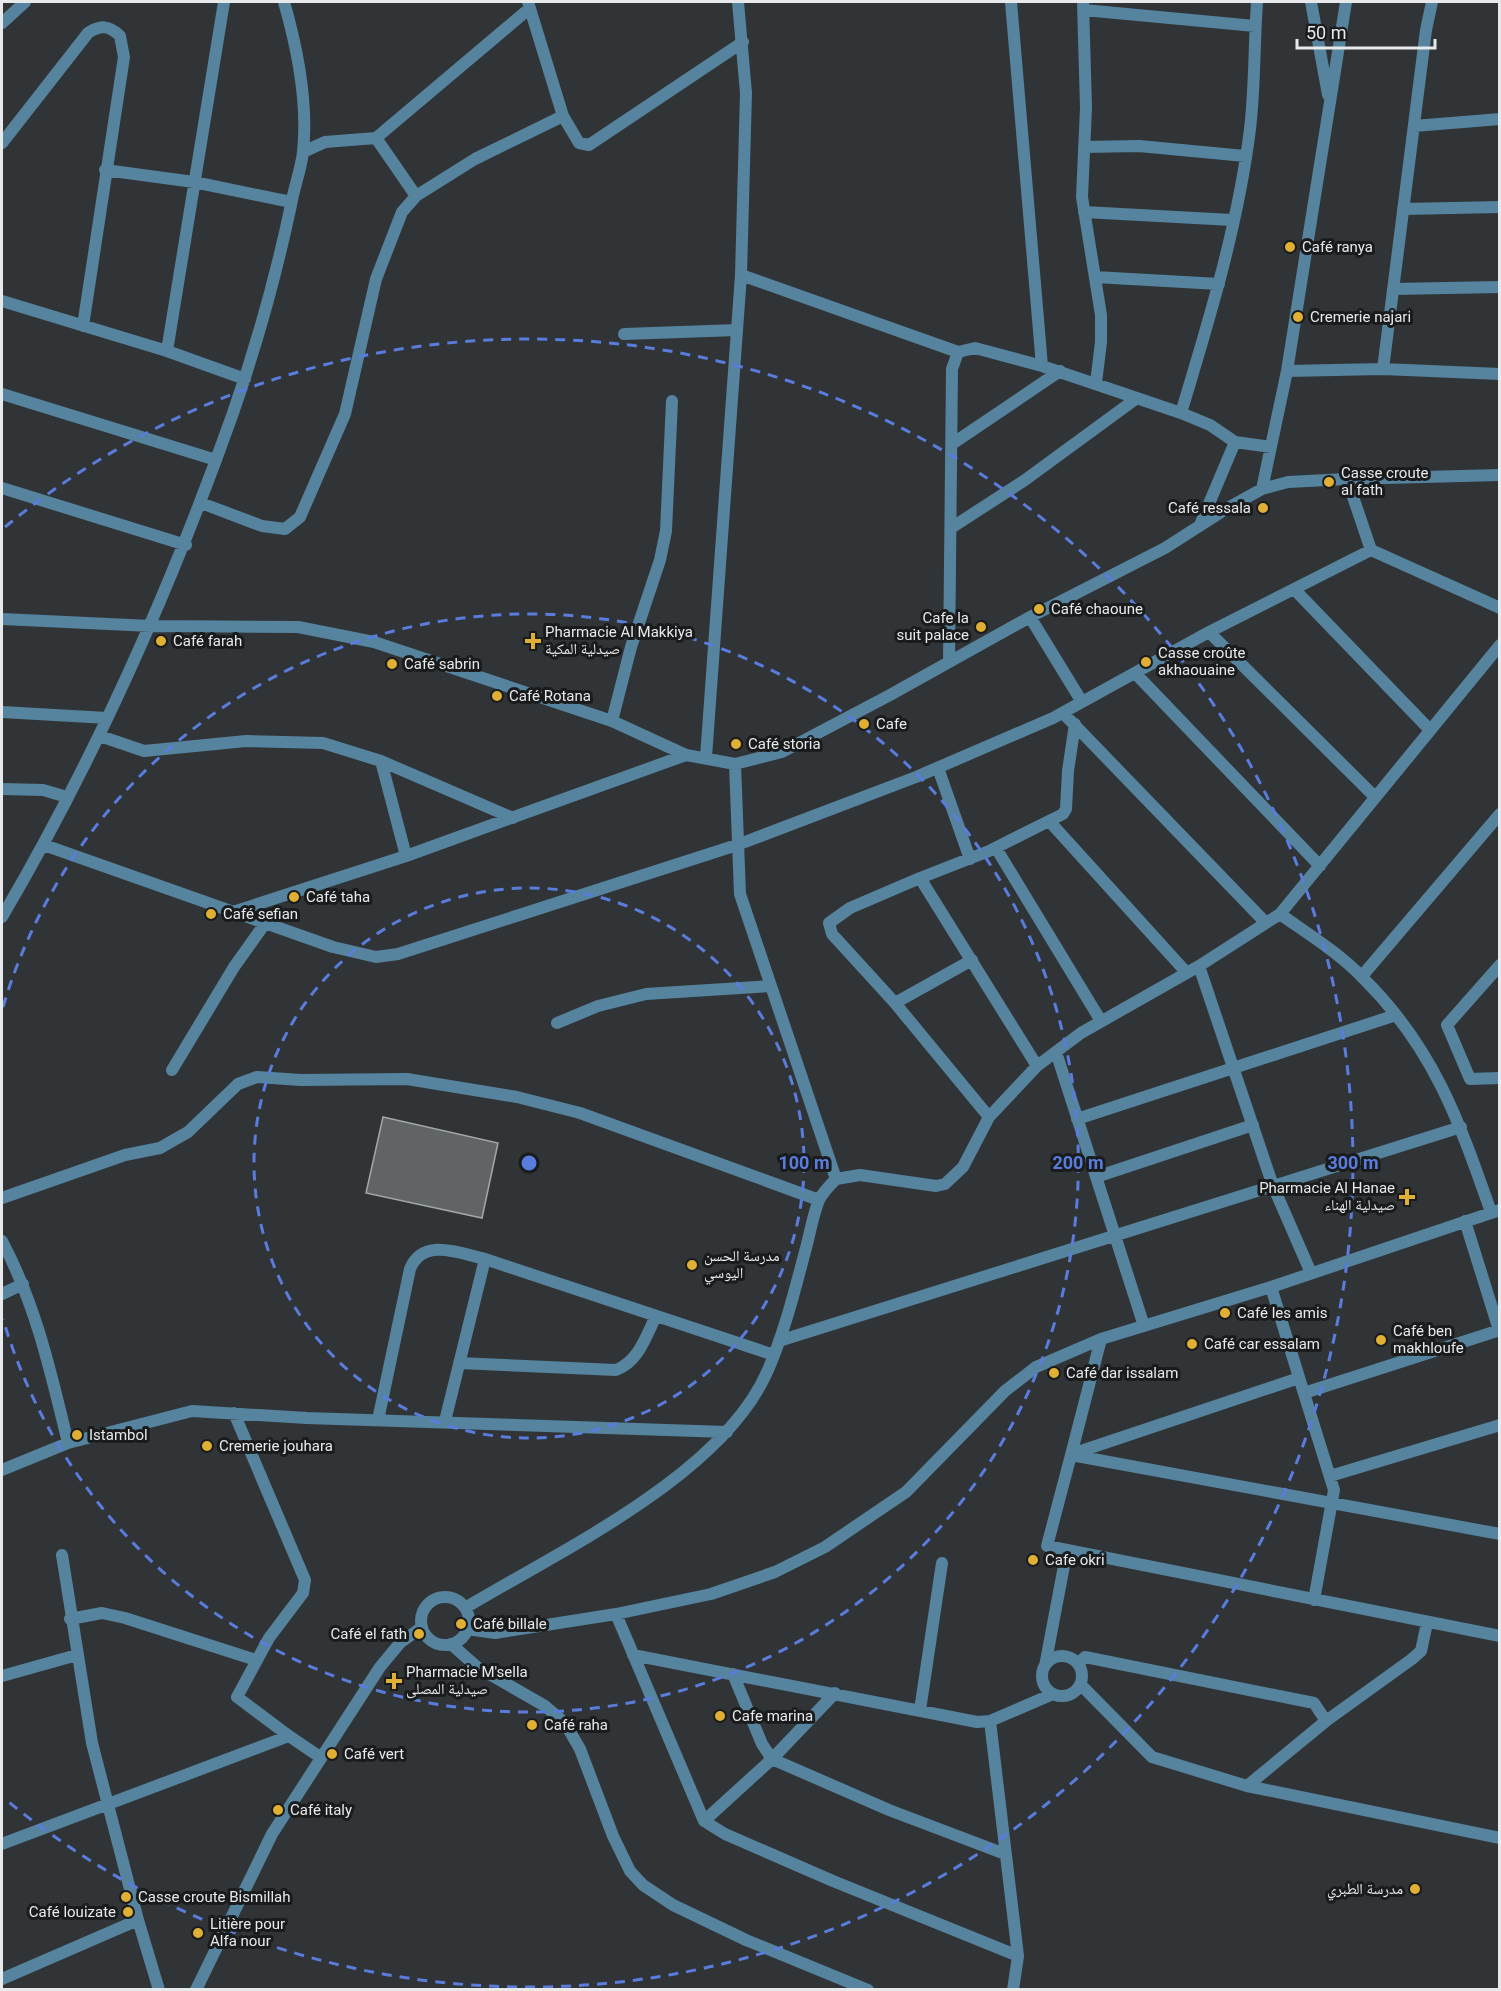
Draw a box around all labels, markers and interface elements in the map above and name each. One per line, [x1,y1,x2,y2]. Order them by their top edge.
scale bar [1297,12,1435,50]
text: 50 m [1306,22,1346,43]
place label: Café ranya [1302,238,1373,256]
marker: Café ranya [1283,240,1297,254]
place label: Cremerie najari [1310,308,1411,326]
marker: Cremerie najari [1291,310,1305,324]
place label: Casse croute al fath [1341,464,1429,499]
marker: Casse croute al fath [1322,475,1336,489]
place label: Café ressala [1168,499,1251,517]
marker: Café ressala [1256,501,1270,515]
place label: Café chaoune [1051,600,1143,618]
marker: Café chaoune [1032,602,1046,616]
place label: Cafe la suit palace [897,609,969,644]
marker: Cafe la suit palace [974,620,988,634]
place label: Pharmacie Al Makkiya صيدلية المكية [545,623,693,658]
place label: Café farah [173,632,242,650]
marker: Café farah [154,634,168,648]
marker: Pharmacie Al Makkiya صيدلية المكية [526,634,540,648]
place label: Casse croûte akhaouaine [1158,644,1246,679]
place label: Café sabrin [404,655,480,673]
marker: Casse croûte akhaouaine [1139,655,1153,669]
marker: Café sabrin [385,657,399,671]
place label: Café Rotana [509,687,591,705]
marker: Café Rotana [490,689,504,703]
place label: Cafe [876,715,907,733]
marker: Cafe [857,717,871,731]
place label: Café storia [748,735,821,753]
marker: Café storia [729,737,743,751]
place label: Café taha [306,888,370,906]
marker: Café taha [287,890,301,904]
place label: Café sefian [223,905,298,923]
marker: Café sefian [204,907,218,921]
text: 100 m [778,1152,830,1173]
text: 200 m [1052,1152,1104,1173]
text: 300 m [1327,1152,1379,1173]
centre of rings [519,1153,539,1173]
place label: Pharmacie Al Hanae صيدلية الهناء [1259,1179,1395,1214]
marker: Pharmacie Al Hanae صيدلية الهناء [1400,1190,1414,1204]
place label: مدرسة الحسن اليوسي [704,1247,780,1285]
marker: مدرسة الحسن اليوسي [685,1258,699,1272]
place label: Café les amis [1237,1304,1327,1322]
marker: Café les amis [1218,1306,1232,1320]
place label: Café ben makhloufe [1393,1322,1464,1357]
marker: Café ben makhloufe [1374,1333,1388,1347]
place label: Café car essalam [1204,1335,1320,1353]
marker: Café car essalam [1185,1337,1199,1351]
place label: Café dar issalam [1066,1364,1178,1382]
marker: Café dar issalam [1047,1366,1061,1380]
place label: Istambol [89,1426,148,1444]
marker: Istambol [70,1428,84,1442]
place label: Cremerie jouhara [219,1437,333,1455]
marker: Cremerie jouhara [200,1439,214,1453]
place label: Cafe okri [1045,1551,1105,1569]
marker: Cafe okri [1026,1553,1040,1567]
place label: Café billale [473,1615,547,1633]
marker: Café billale [454,1617,468,1631]
place label: Café el fath [330,1625,407,1643]
marker: Café el fath [412,1627,426,1641]
place label: Pharmacie M'sella صيدلية المصلى [406,1663,528,1699]
marker: Pharmacie M'sella صيدلية المصلى [387,1674,401,1688]
place label: Cafe marina [732,1707,813,1725]
marker: Cafe marina [713,1709,727,1723]
place label: Café raha [544,1716,608,1734]
marker: Café raha [525,1718,539,1732]
place label: Café vert [344,1745,404,1763]
marker: Café vert [325,1747,339,1761]
place label: Café italy [290,1801,352,1819]
marker: Café italy [271,1803,285,1817]
place label: مدرسة الطبري [1327,1880,1403,1901]
marker: مدرسة الطبري [1408,1882,1422,1896]
place label: Casse croute Bismillah [138,1888,291,1906]
marker: Casse croute Bismillah [119,1890,133,1904]
place label: Café louizate [29,1903,116,1921]
marker: Café louizate [121,1905,135,1919]
place label: Litière pour Alfa nour [210,1915,285,1950]
marker: Litière pour Alfa nour [191,1926,205,1940]

